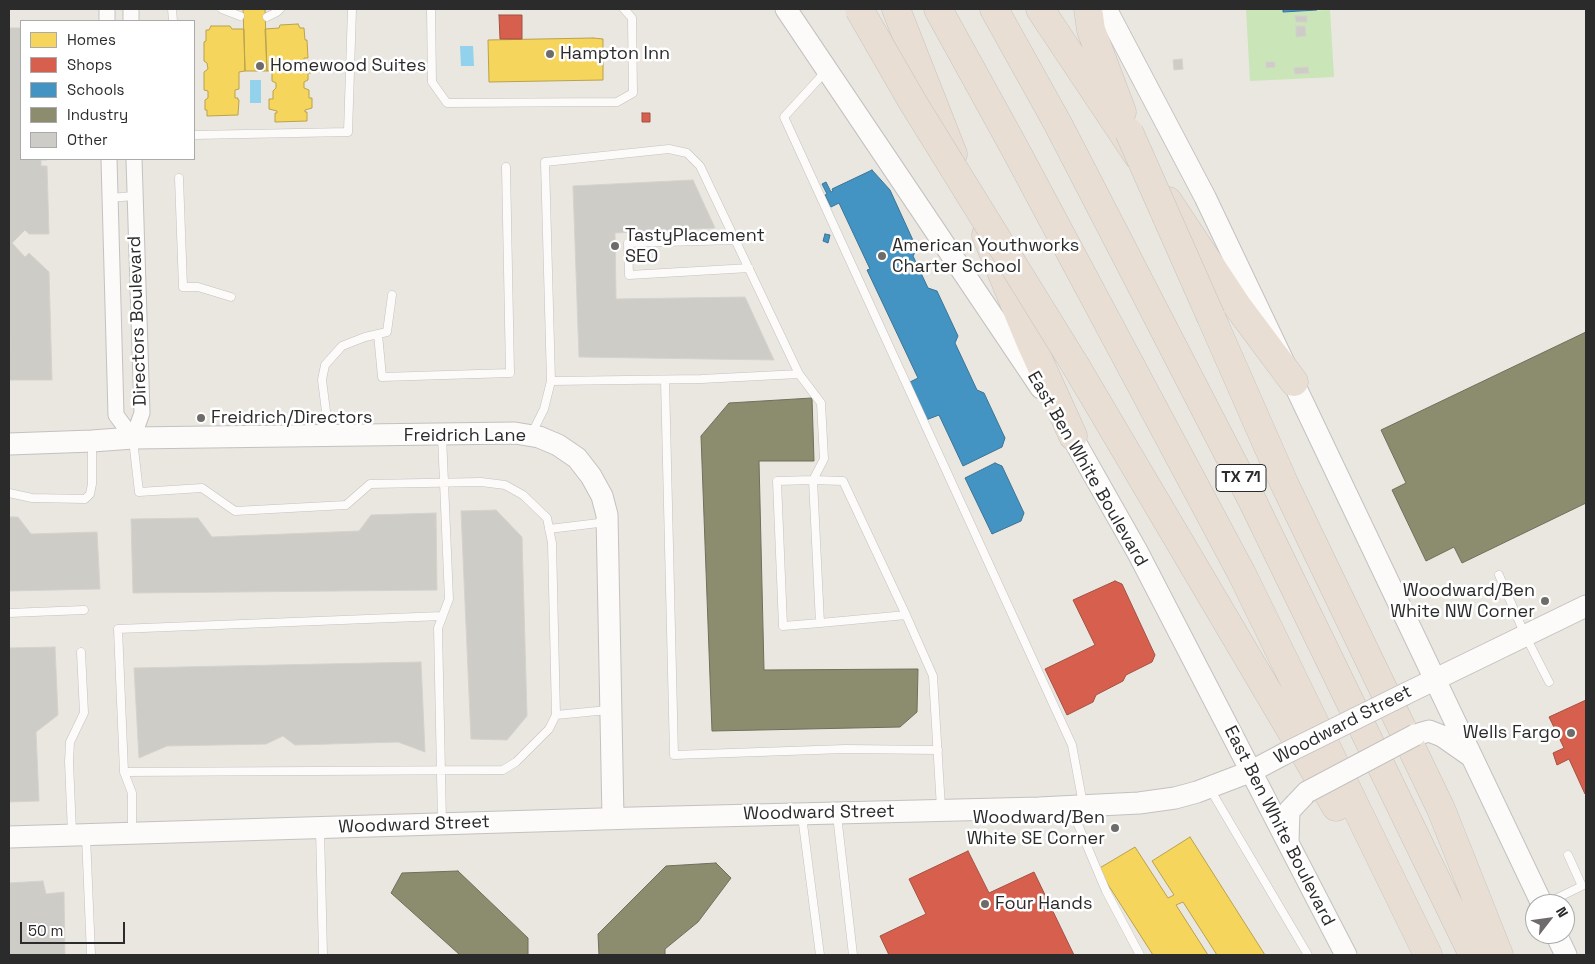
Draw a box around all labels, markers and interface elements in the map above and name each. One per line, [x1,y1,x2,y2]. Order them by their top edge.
legend [20,20,195,160]
text: Homes [67,30,116,49]
place label: Hampton Inn [560,43,670,65]
marker: Hampton Inn [544,48,556,60]
text: Shops [67,55,112,74]
place label: Homewood Suites [270,55,426,77]
marker: Homewood Suites [254,60,266,72]
text: Schools [67,80,124,99]
text: Industry [67,105,128,124]
text: Other [67,130,108,149]
place label: TastyPlacement SEO [625,225,765,268]
place label: American Youthworks Charter School [892,235,1079,278]
street label: Directors Boulevard [124,236,152,406]
marker: TastyPlacement SEO [609,240,621,252]
marker: American Youthworks Charter School [876,250,888,262]
street label: East Ben White Boulevard [1022,368,1152,570]
place label: Freidrich/Directors [211,407,373,429]
marker: Freidrich/Directors [195,412,207,424]
street label: Freidrich Lane [404,425,526,447]
road number: TX 71 [1216,464,1266,492]
place label: Woodward/Ben White NW Corner [1390,580,1535,622]
marker: Woodward/Ben White NW Corner [1539,595,1551,607]
street label: Woodward Street [1271,681,1415,769]
street label: East Ben White Boulevard [1219,722,1339,930]
place label: Wells Fargo [1463,722,1561,744]
marker: Wells Fargo [1565,727,1577,739]
street label: Woodward Street [743,801,895,825]
place label: Woodward/Ben White SE Corner [967,807,1105,850]
street label: Woodward Street [338,812,490,838]
marker: Woodward/Ben White SE Corner [1109,822,1121,834]
place label: Four Hands [995,893,1092,915]
north arrow [1525,894,1575,944]
marker: Four Hands [979,898,991,910]
text: N [1552,903,1572,921]
scale bar [22,912,128,944]
text: 50 m [28,921,63,940]

